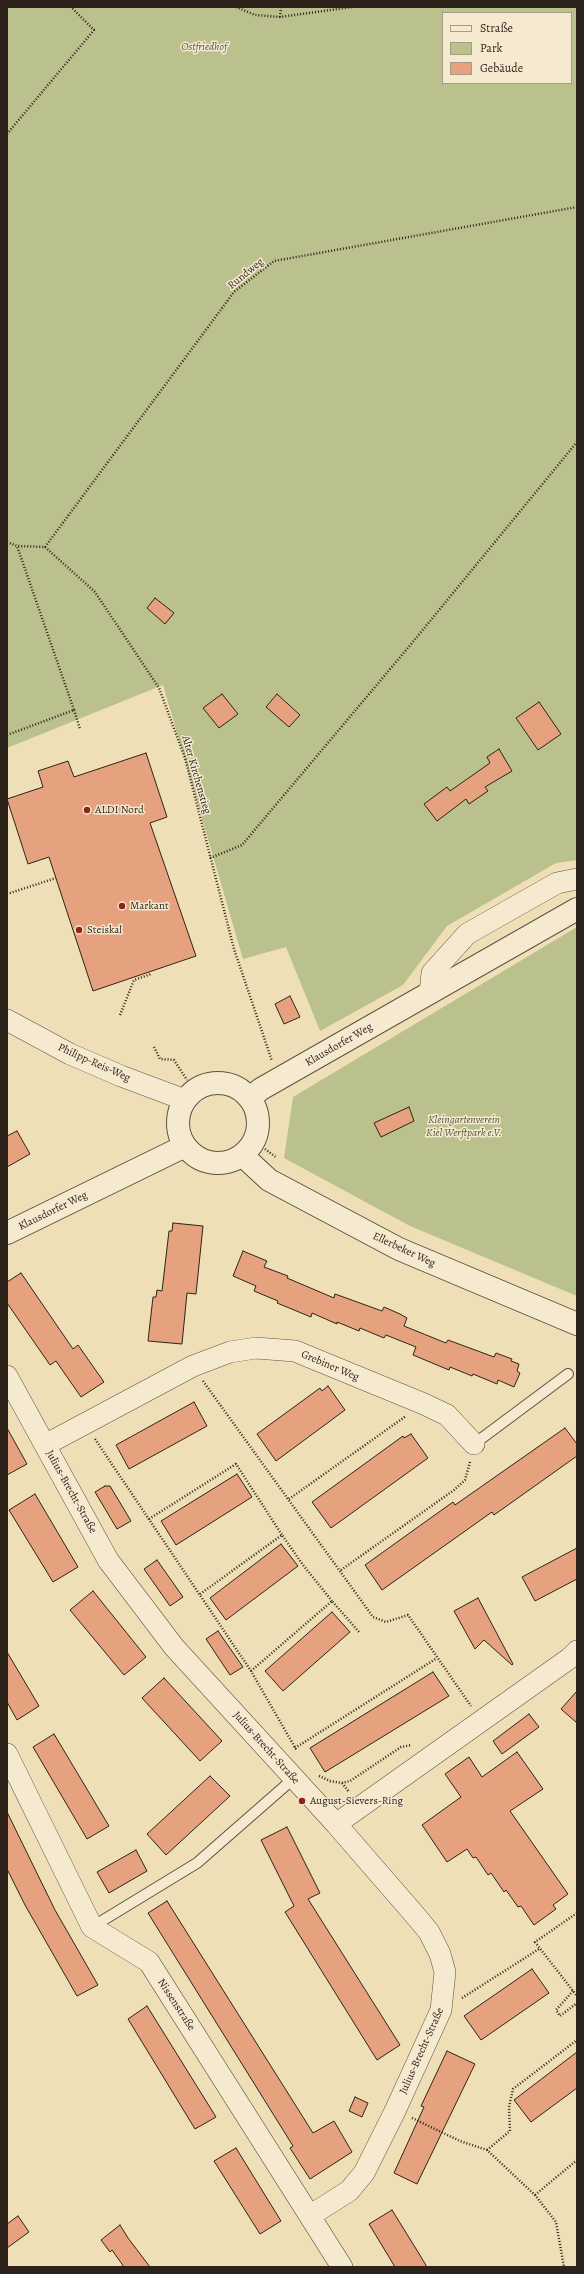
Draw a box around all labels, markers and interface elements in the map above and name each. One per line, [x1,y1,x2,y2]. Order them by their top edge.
legend [442,12,572,84]
text: Straße [480,20,513,36]
park label: Ostfriedhof [181,40,227,54]
text: Park [480,40,503,56]
text: Gebäude [480,60,523,76]
street label: Rundweg [225,256,267,292]
street label: Alter Kirchenstieg [179,734,213,816]
place label: ALDI Nord [95,803,144,817]
marker: ALDI Nord [82,805,92,815]
place label: Markant [130,899,169,913]
marker: Markant [117,901,127,911]
place label: Steiskal [87,923,122,937]
marker: Steiskal [74,925,84,935]
street label: Klausdorfer Weg [303,1020,375,1070]
street label: Philipp-Reis-Weg [56,1041,132,1085]
park label: Kleingartenverein Kiel Werftpark e.V. [426,1113,502,1139]
street label: Klausdorfer Weg [16,1189,90,1233]
street label: Ellerbeker Weg [370,1230,438,1270]
street label: Grebiner Weg [299,1348,361,1384]
street label: Julius-Brecht-Straße [43,1448,99,1536]
street label: Julius-Brecht-Straße [230,1709,302,1787]
place label: August-Sievers-Ring [310,1794,403,1808]
marker: August-Sievers-Ring [297,1796,307,1806]
street label: Nissenstraße [154,1976,198,2034]
street label: Julius-Brecht-Straße [397,2006,447,2096]

